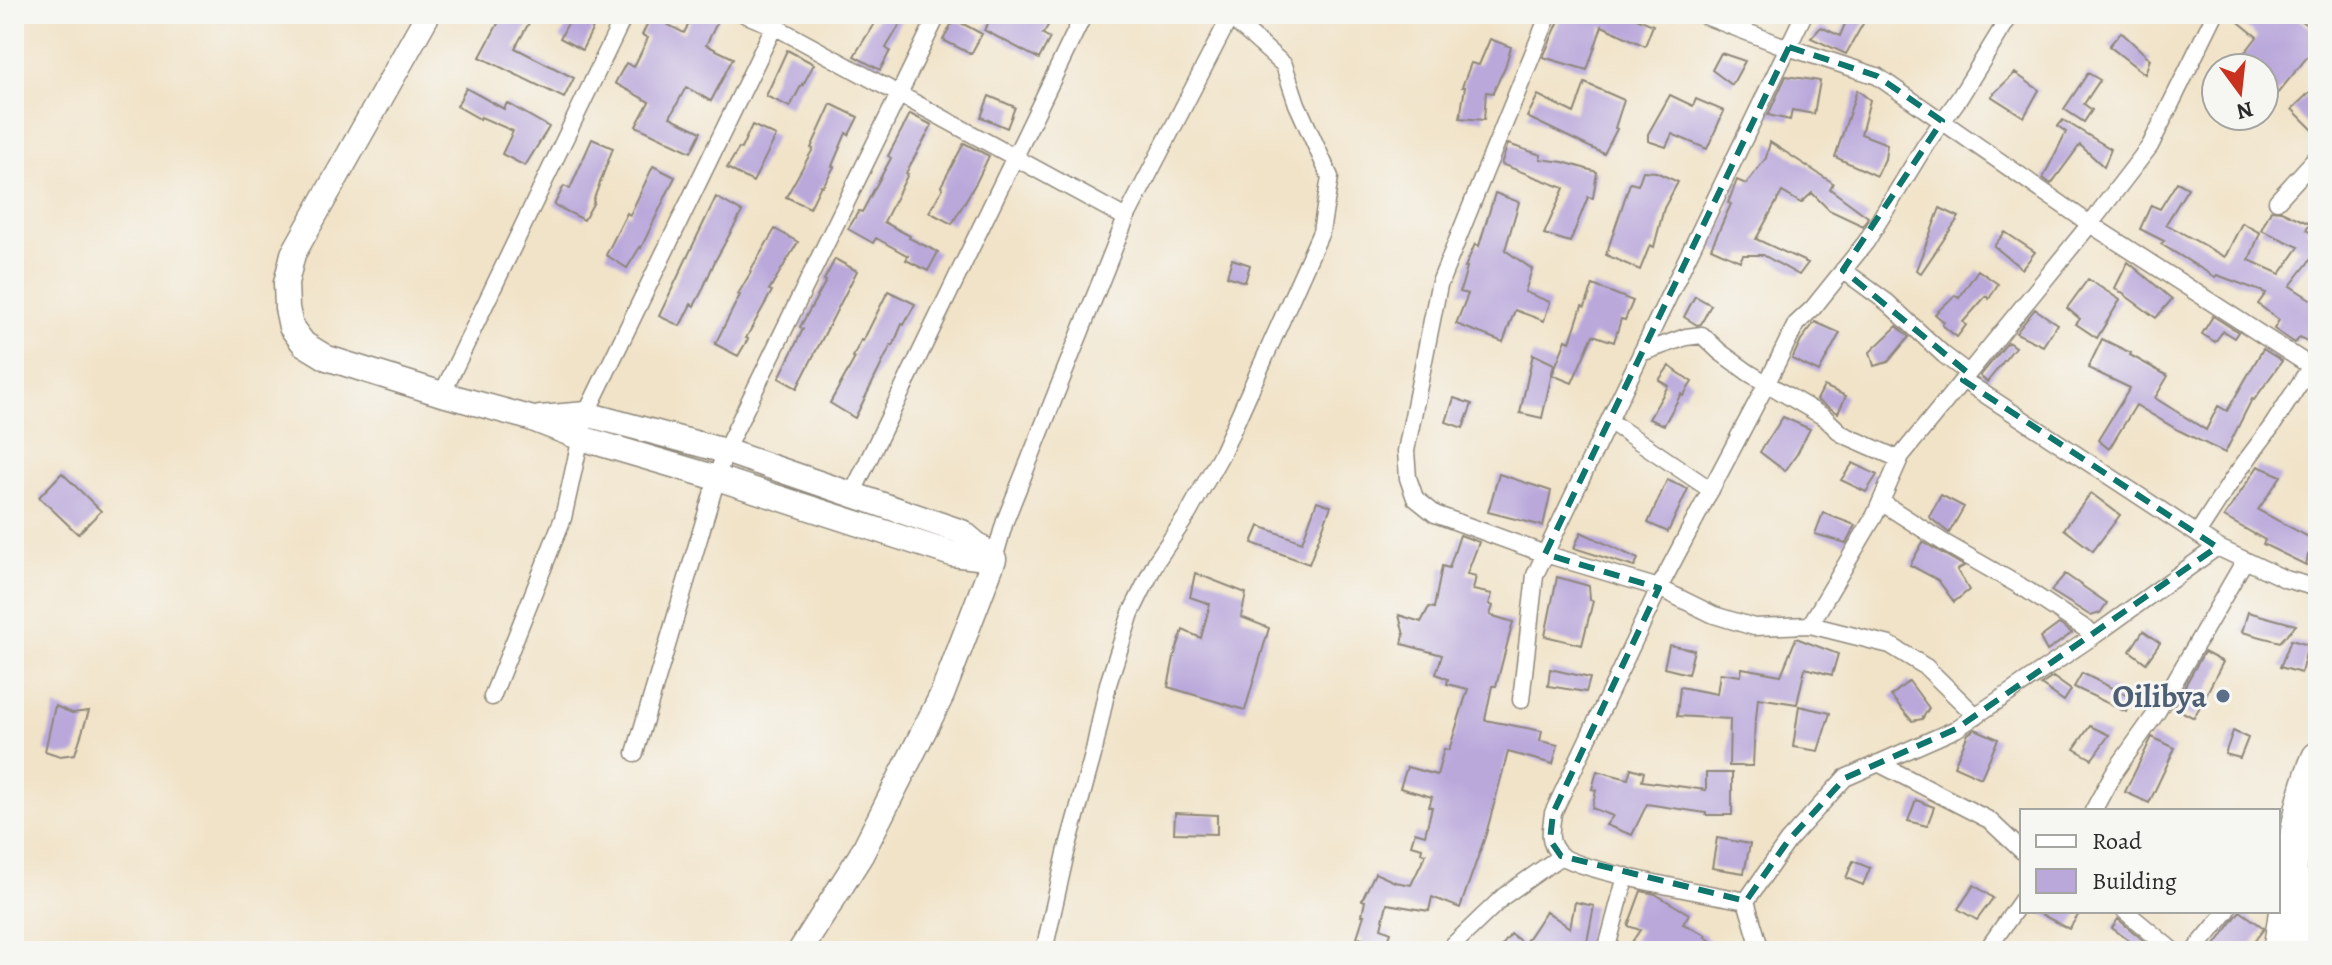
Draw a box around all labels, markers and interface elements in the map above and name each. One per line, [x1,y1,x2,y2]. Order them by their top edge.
north arrow [2200,52,2280,132]
text: N [2233,94,2257,127]
place label: Oilibya [2113,674,2208,718]
marker: Oilibya [2214,687,2232,705]
legend [2020,809,2280,913]
text: Road [2092,825,2142,857]
text: Building [2092,865,2177,897]

